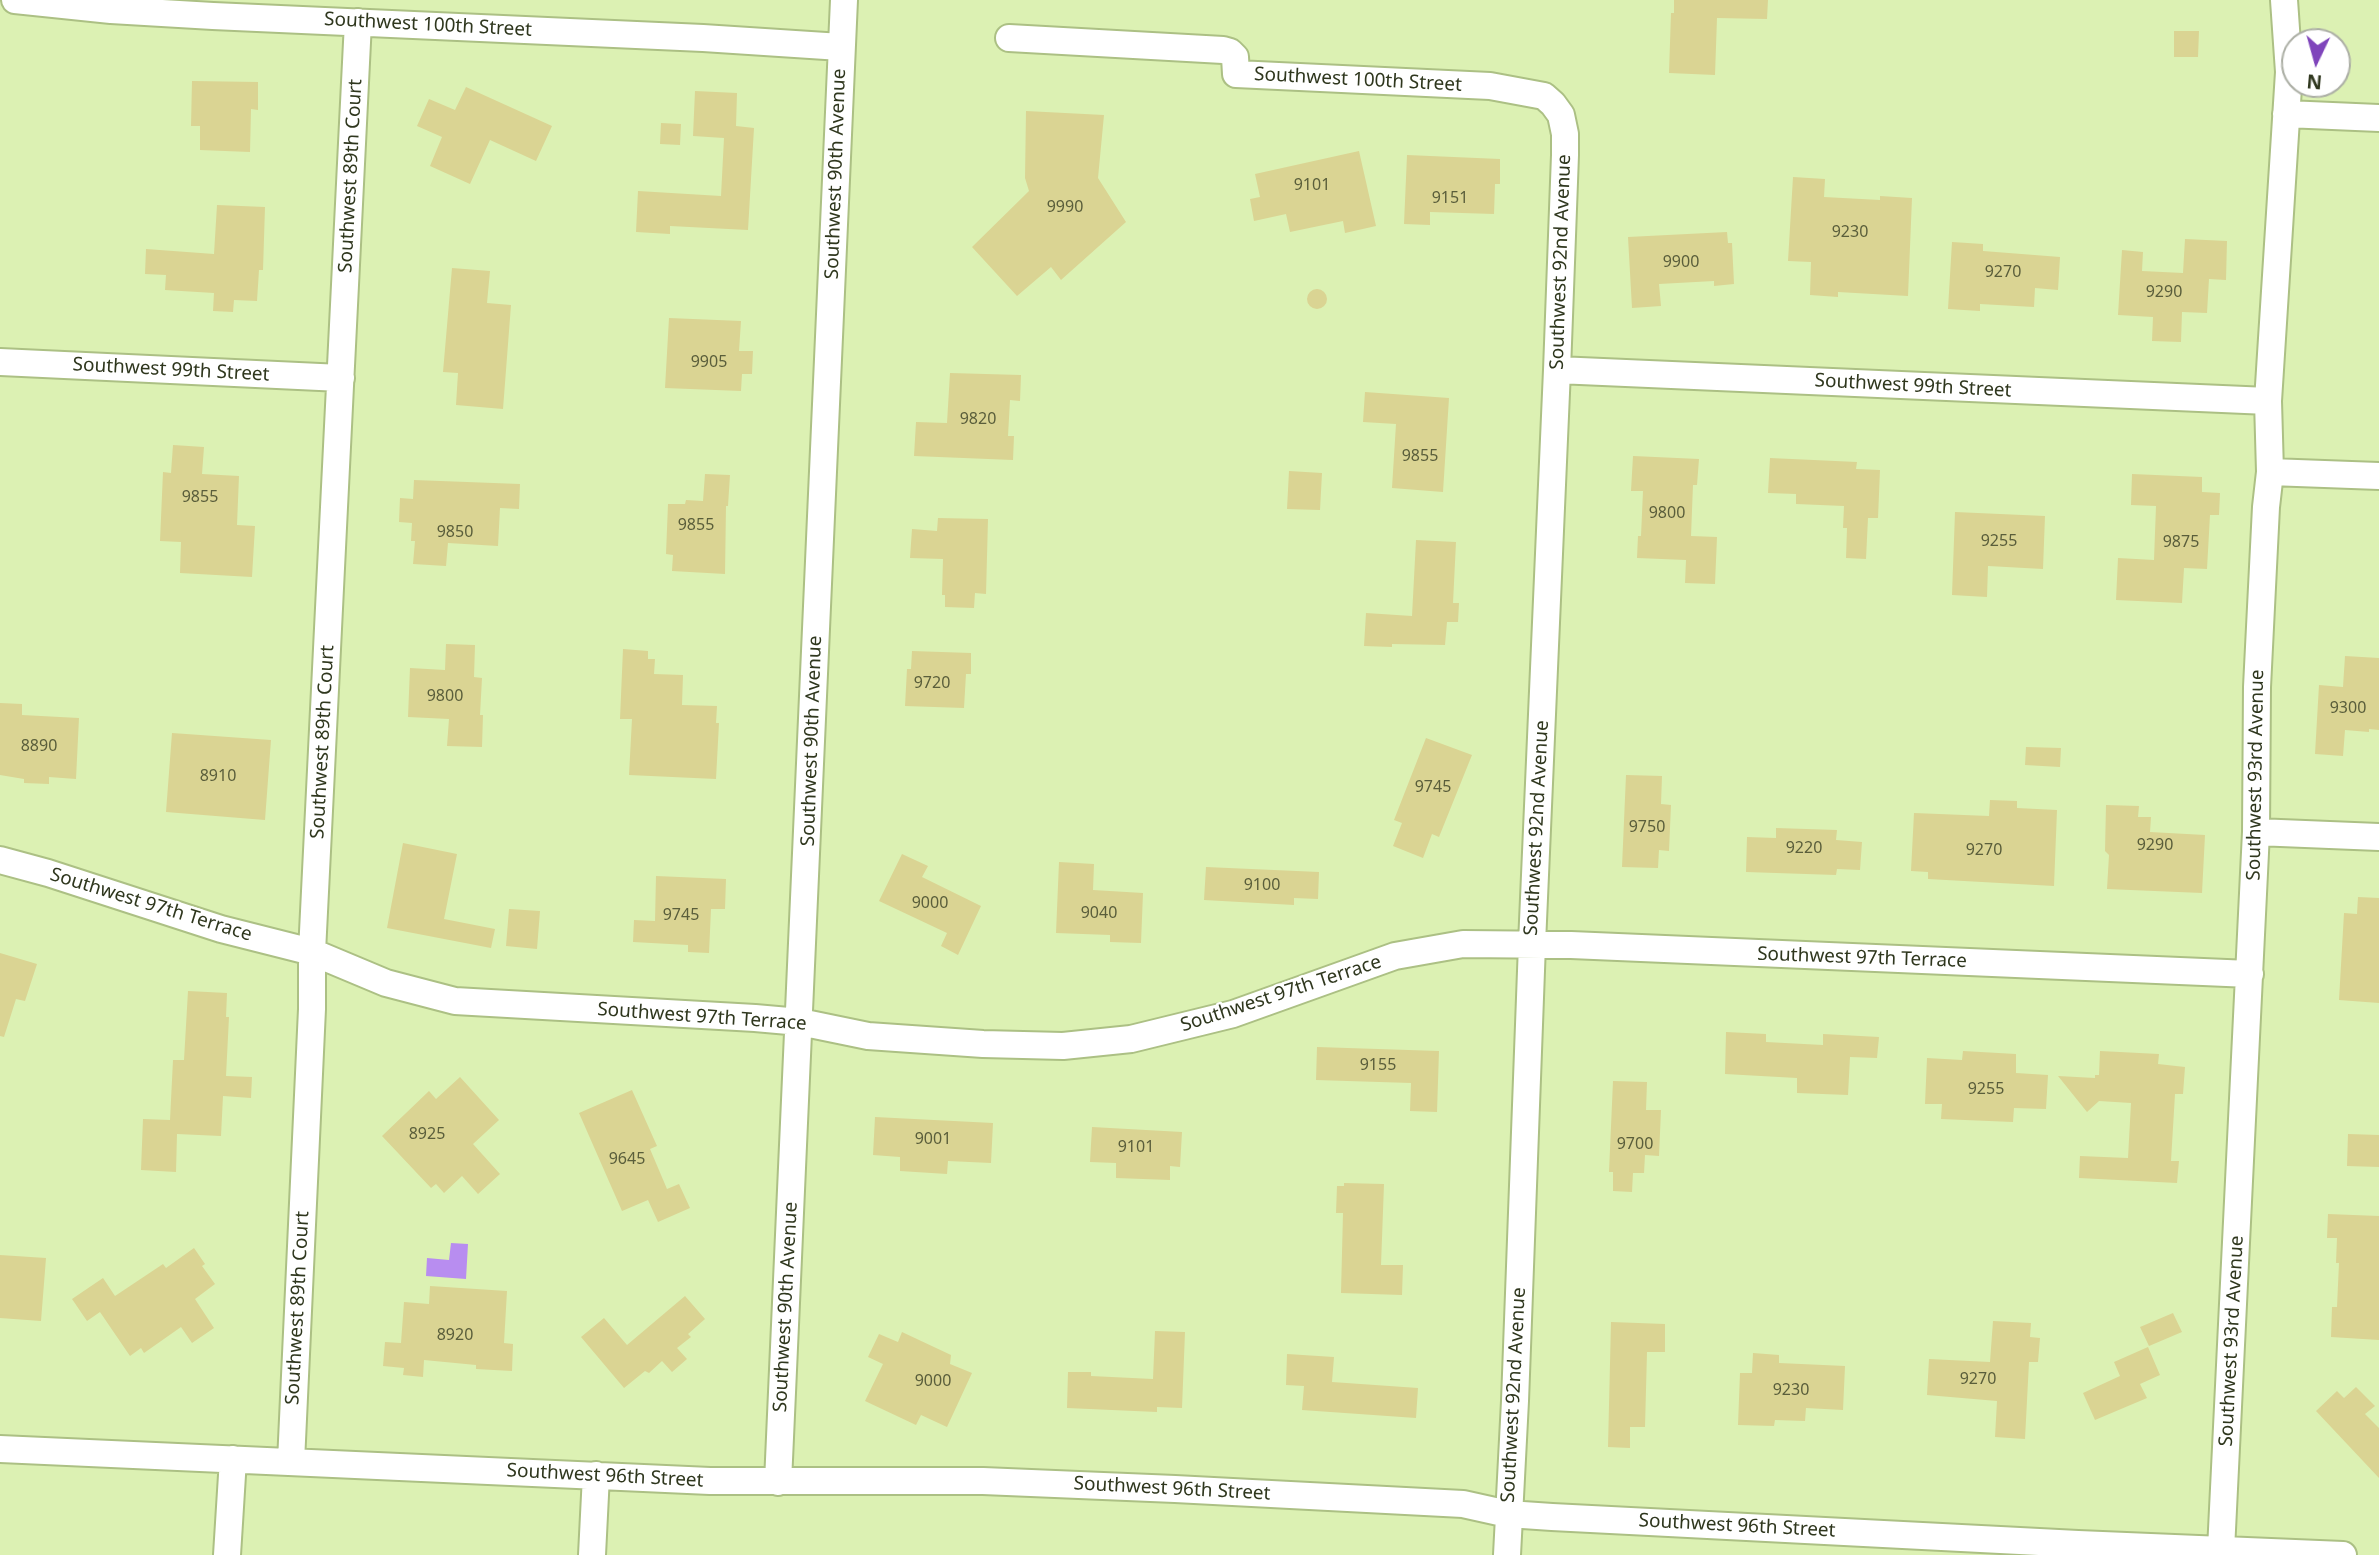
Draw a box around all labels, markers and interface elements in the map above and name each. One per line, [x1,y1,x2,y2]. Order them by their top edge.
street label: Southwest 100th Street [324,8,532,42]
north arrow [2281,28,2351,98]
street label: Southwest 100th Street [1254,63,1462,97]
street label: Southwest 90th Avenue [821,68,851,280]
text: N [2306,68,2323,96]
street label: Southwest 89th Court [335,79,367,273]
street label: Southwest 92nd Avenue [1546,154,1576,370]
house number: 9101 [1294,175,1330,195]
house number: 9151 [1432,188,1468,208]
house number: 9990 [1047,197,1083,217]
house number: 9230 [1832,222,1868,242]
house number: 9900 [1663,252,1699,272]
house number: 9270 [1985,262,2021,282]
house number: 9290 [2146,282,2182,302]
house number: 9905 [691,352,727,372]
street label: Southwest 99th Street [72,353,270,387]
street label: Southwest 99th Street [1814,369,2012,403]
house number: 9820 [960,409,996,429]
house number: 9855 [1402,446,1438,466]
house number: 9855 [182,487,218,507]
house number: 9800 [1649,503,1685,523]
house number: 9855 [678,515,714,535]
house number: 9850 [437,522,473,542]
house number: 9255 [1981,531,2017,551]
house number: 9875 [2163,532,2199,552]
street label: Southwest 90th Avenue [797,635,827,847]
street label: Southwest 89th Court [307,645,339,839]
street label: Southwest 93rd Avenue [2243,669,2269,881]
house number: 9720 [914,673,950,693]
house number: 9800 [427,686,463,706]
house number: 9300 [2330,698,2366,718]
street label: Southwest 92nd Avenue [1520,720,1554,936]
house number: 8890 [21,736,57,756]
house number: 8910 [200,766,236,786]
house number: 9745 [1415,777,1451,797]
house number: 9750 [1629,817,1665,837]
house number: 9290 [2137,835,2173,855]
house number: 9220 [1786,838,1822,858]
house number: 9270 [1966,840,2002,860]
street label: Southwest 97th Terrace [47,863,255,947]
house number: 9100 [1244,875,1280,895]
house number: 9000 [912,893,948,913]
house number: 9040 [1081,903,1117,923]
house number: 9745 [663,905,699,925]
street label: Southwest 97th Terrace [1757,943,1967,973]
street label: Southwest 97th Terrace [1178,951,1384,1037]
street label: Southwest 97th Terrace [597,998,807,1036]
house number: 9155 [1360,1055,1396,1075]
house number: 9255 [1968,1079,2004,1099]
house number: 8925 [409,1124,445,1144]
house number: 9001 [915,1129,951,1149]
house number: 9700 [1617,1134,1653,1154]
house number: 9101 [1118,1137,1154,1157]
house number: 9645 [609,1149,645,1169]
street label: Southwest 90th Avenue [769,1201,803,1413]
street label: Southwest 89th Court [282,1211,314,1405]
street label: Southwest 93rd Avenue [2215,1235,2249,1447]
street label: Southwest 92nd Avenue [1497,1287,1531,1503]
house number: 8920 [437,1325,473,1345]
house number: 9270 [1960,1369,1996,1389]
house number: 9000 [915,1371,951,1391]
house number: 9230 [1773,1380,1809,1400]
street label: Southwest 96th Street [506,1459,704,1493]
street label: Southwest 96th Street [1073,1472,1271,1506]
street label: Southwest 96th Street [1638,1509,1836,1543]

